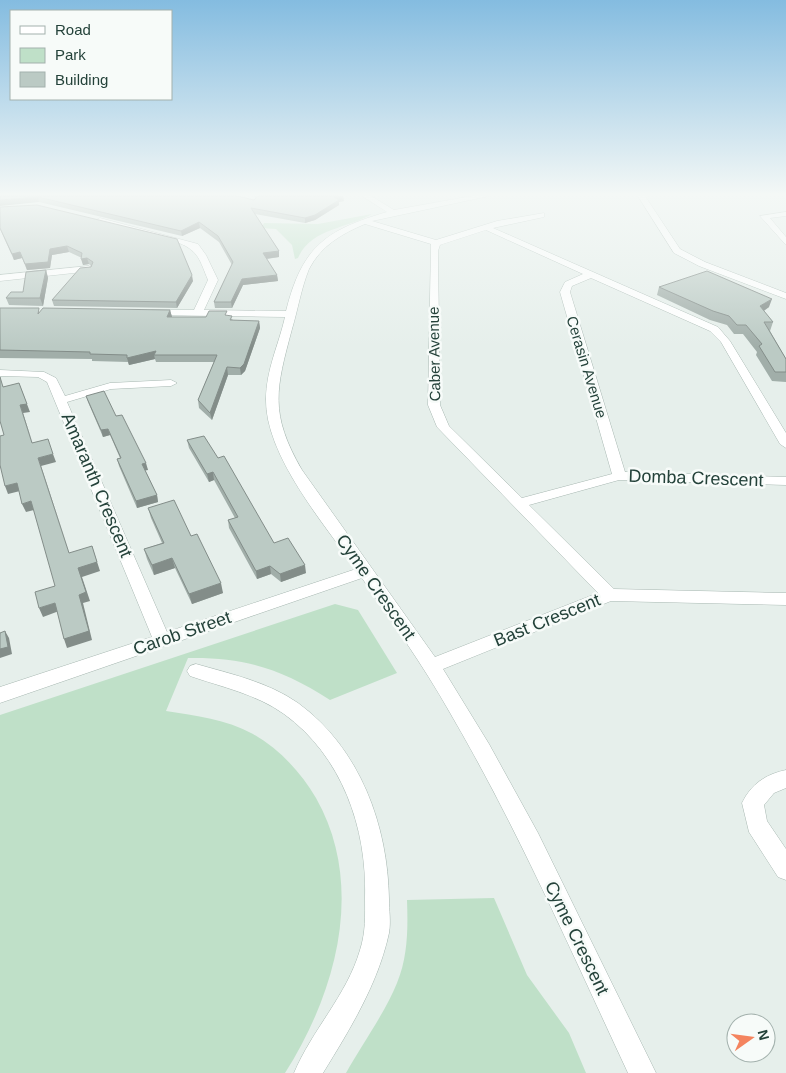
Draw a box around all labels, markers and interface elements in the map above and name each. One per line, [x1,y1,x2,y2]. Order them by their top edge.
legend [10,10,172,100]
text: Road [55,21,91,38]
text: Park [55,46,86,63]
text: Building [55,71,108,88]
street label: Caber Avenue [425,306,443,402]
street label: Cerasin Avenue [563,314,611,420]
street label: Amaranth Crescent [57,410,137,560]
street label: Domba Crescent [628,466,764,490]
street label: Cyme Crescent [332,530,420,644]
street label: Bast Crescent [491,590,603,650]
street label: Carob Street [130,607,234,659]
street label: Cyme Crescent [541,878,613,998]
north arrow [726,1013,776,1063]
text: N [755,1028,773,1042]

